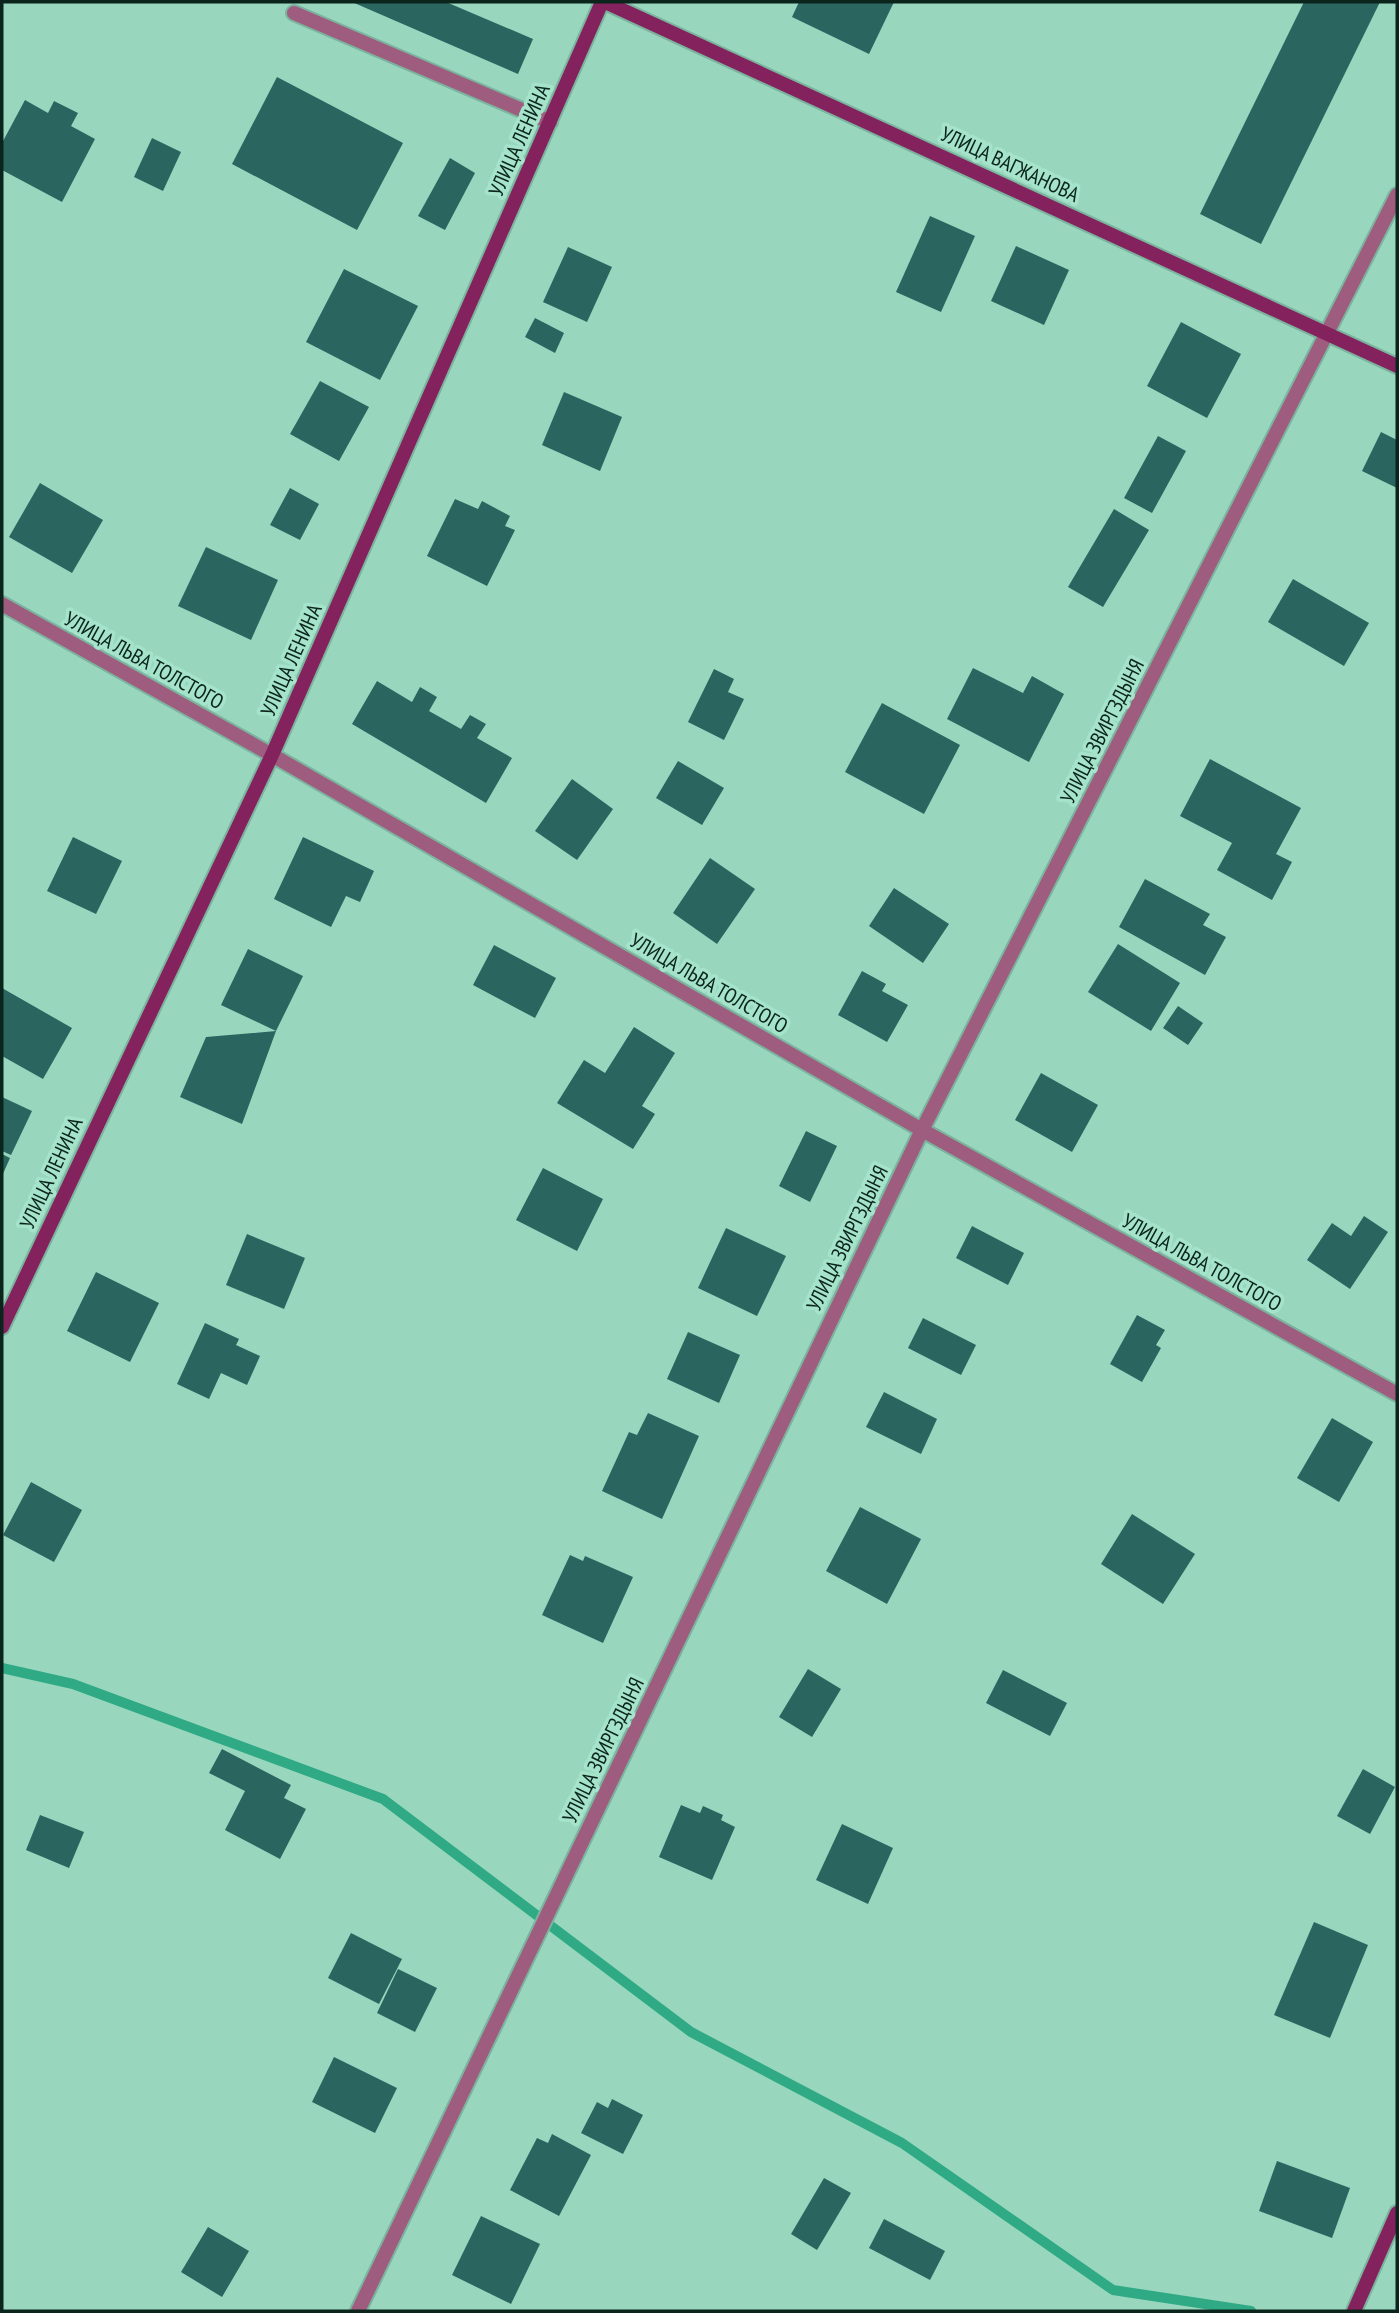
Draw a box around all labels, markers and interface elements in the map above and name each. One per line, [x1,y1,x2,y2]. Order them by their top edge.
street label: УЛИЦА ЛЕНИНА [482,80,556,200]
street label: УЛИЦА ВАГЖАНОВА [936,120,1084,208]
street label: УЛИЦА ЛЕНИНА [254,600,328,720]
street label: УЛИЦА ЛЬВА ТОЛСТОГО [60,605,228,715]
street label: УЛИЦА ЗВИРГЗДЫНЯ [1054,654,1150,808]
street label: УЛИЦА ЛЬВА ТОЛСТОГО [625,927,793,1039]
street label: УЛИЦА ЛЕНИНА [13,1113,89,1233]
street label: УЛИЦА ЗВИРГЗДЫНЯ [800,1161,894,1315]
street label: УЛИЦА ЛЬВА ТОЛСТОГО [1118,1207,1286,1317]
street label: УЛИЦА ЗВИРГЗДЫНЯ [556,1673,650,1827]

